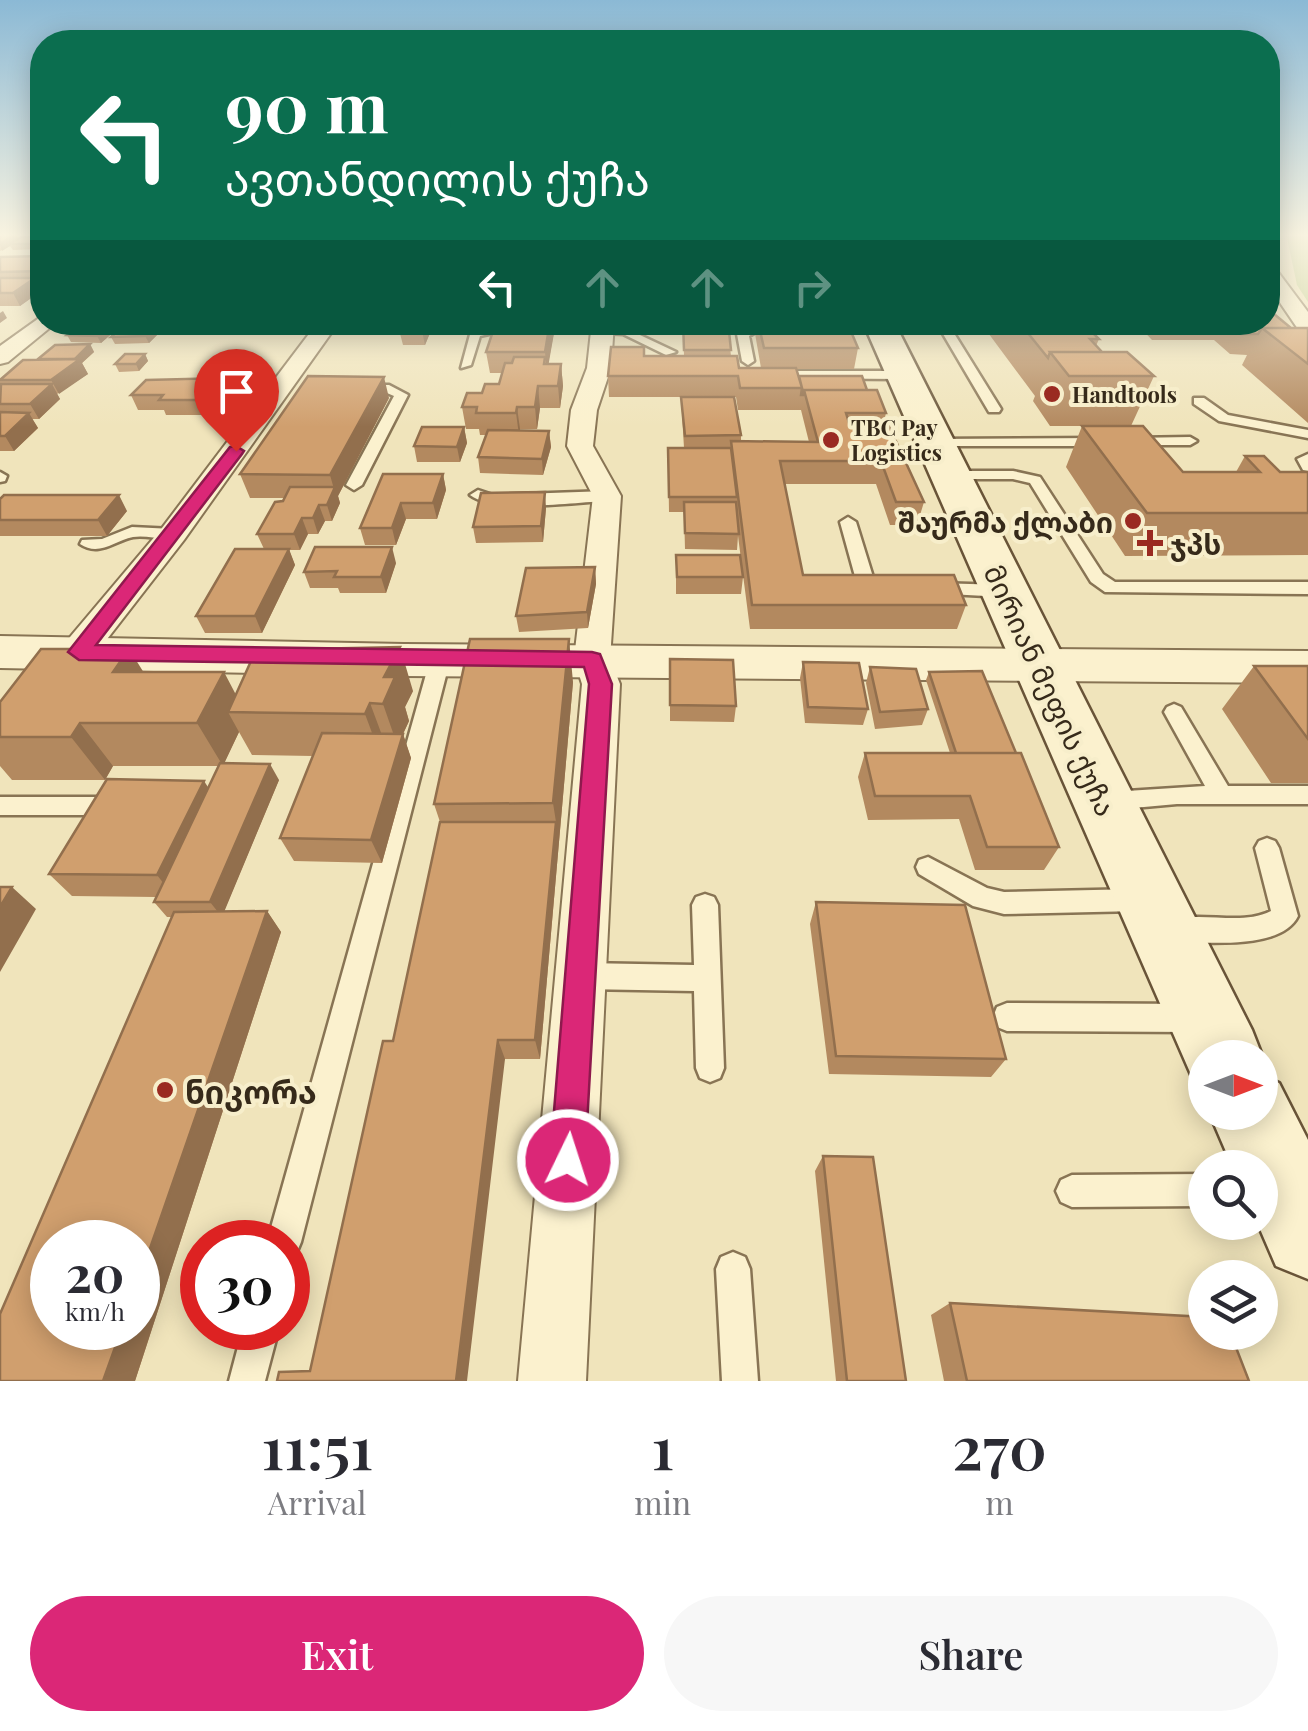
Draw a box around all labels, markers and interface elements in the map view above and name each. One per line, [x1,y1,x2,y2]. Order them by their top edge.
text: 90 m [225,57,389,151]
icon: left [60,70,190,200]
text: ავთანდილის ქუჩა [225,147,650,207]
icon: left [470,260,525,315]
icon: ahead [575,260,630,315]
icon: ahead [680,260,735,315]
icon: right [785,260,840,315]
pin [194,349,279,452]
icon: arrive [209,364,264,419]
place label: Handtools [1072,379,1177,409]
marker: Handtools [1041,383,1063,405]
place label: TBC Pay Logistics [851,412,942,467]
marker: TBC Pay Logistics [820,429,842,451]
place label: შაურმა ქლაბი [898,503,1113,541]
marker: შაურმა ქლაბი [1122,510,1144,532]
place label: ჯპს [1170,525,1221,562]
marker: ჯპს [1139,532,1161,554]
street label: მირიან მეფის ქუჩა [977,558,1125,822]
north arrow [1188,1040,1278,1130]
map controls [1188,1040,1278,1350]
place label: ნიკორა [185,1069,317,1112]
marker: ნიკორა [154,1079,176,1101]
position arrow [516,1108,620,1212]
button: search [1188,1150,1278,1240]
speed limit sign: 30 [180,1220,310,1350]
text: 20 [66,1239,124,1306]
button: layers [1188,1260,1278,1350]
text: km/h [65,1294,125,1327]
text: 11:51 [261,1405,373,1485]
text: 1 [651,1405,674,1485]
text: 270 [952,1405,1047,1485]
text: Arrival [268,1480,366,1523]
text: min [634,1480,691,1523]
text: m [985,1480,1014,1523]
button: Exit [30,1596,644,1711]
button: Share [664,1596,1278,1711]

